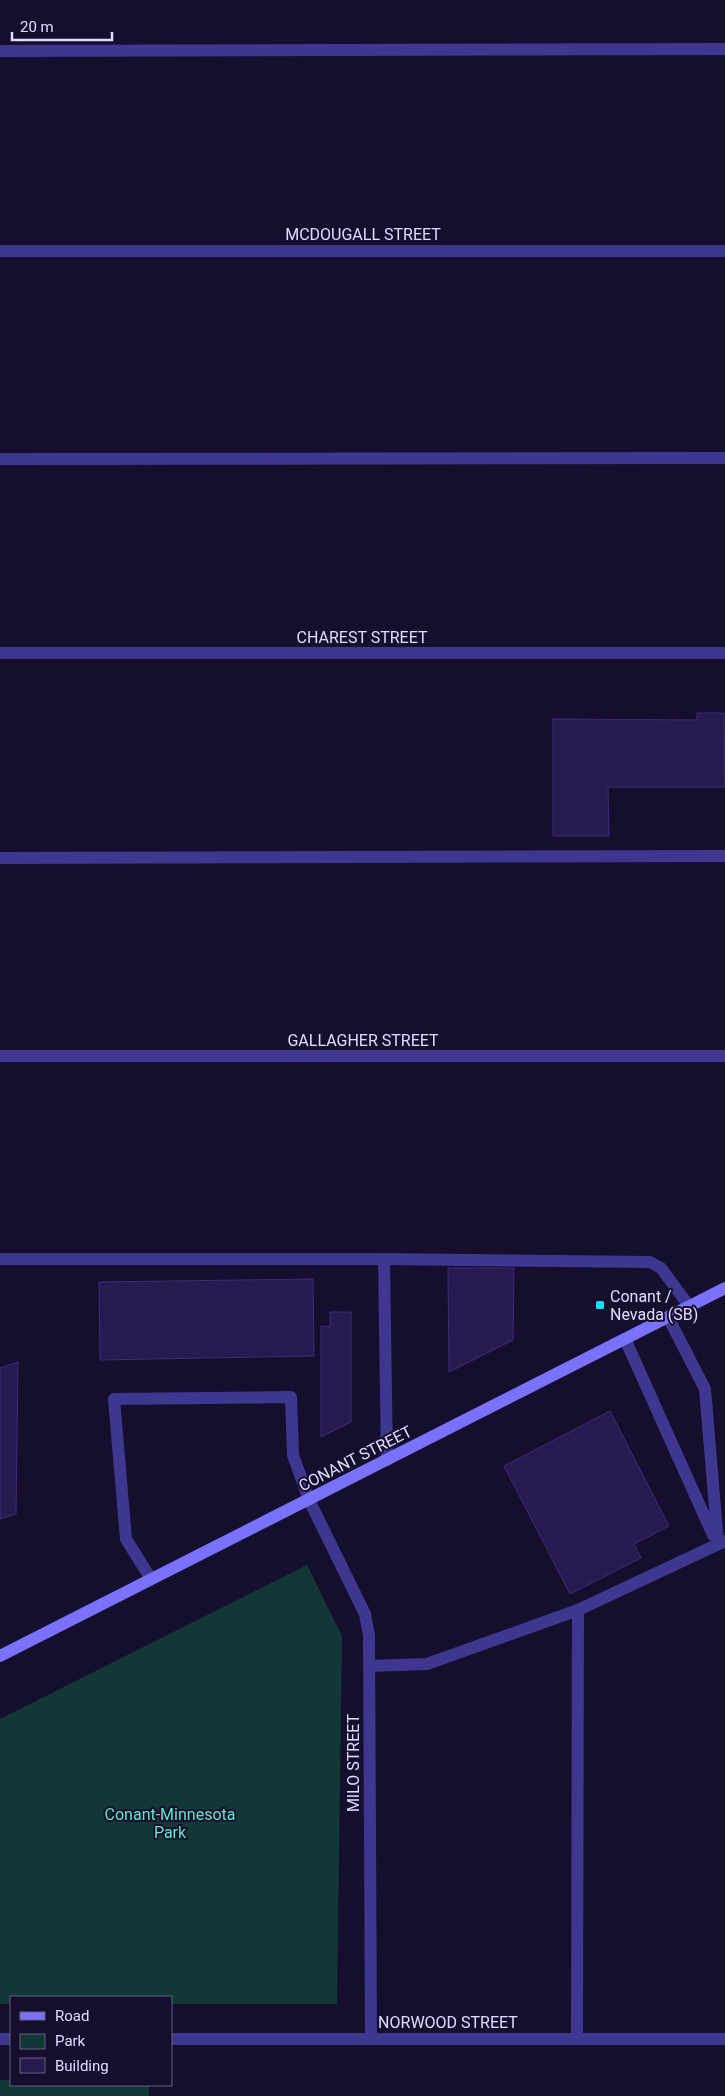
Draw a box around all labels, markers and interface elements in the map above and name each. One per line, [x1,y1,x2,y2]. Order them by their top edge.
scale bar [12,10,112,42]
text: 20 m [20,18,54,36]
street label: MCDOUGALL STREET [285,225,441,244]
street label: CHAREST STREET [297,628,428,647]
street label: GALLAGHER STREET [287,1031,439,1050]
place label: Conant / Nevada (SB) [610,1287,698,1324]
marker: Conant / Nevada (SB) [594,1299,606,1311]
street label: CONANT STREET [295,1421,415,1495]
street label: MILO STREET [344,1713,363,1812]
park label: Conant-Minnesota Park [105,1805,235,1842]
legend [10,1996,172,2086]
text: Road [55,2007,89,2025]
street label: NORWOOD STREET [378,2013,518,2032]
text: Park [55,2032,86,2050]
text: Building [55,2057,109,2075]

